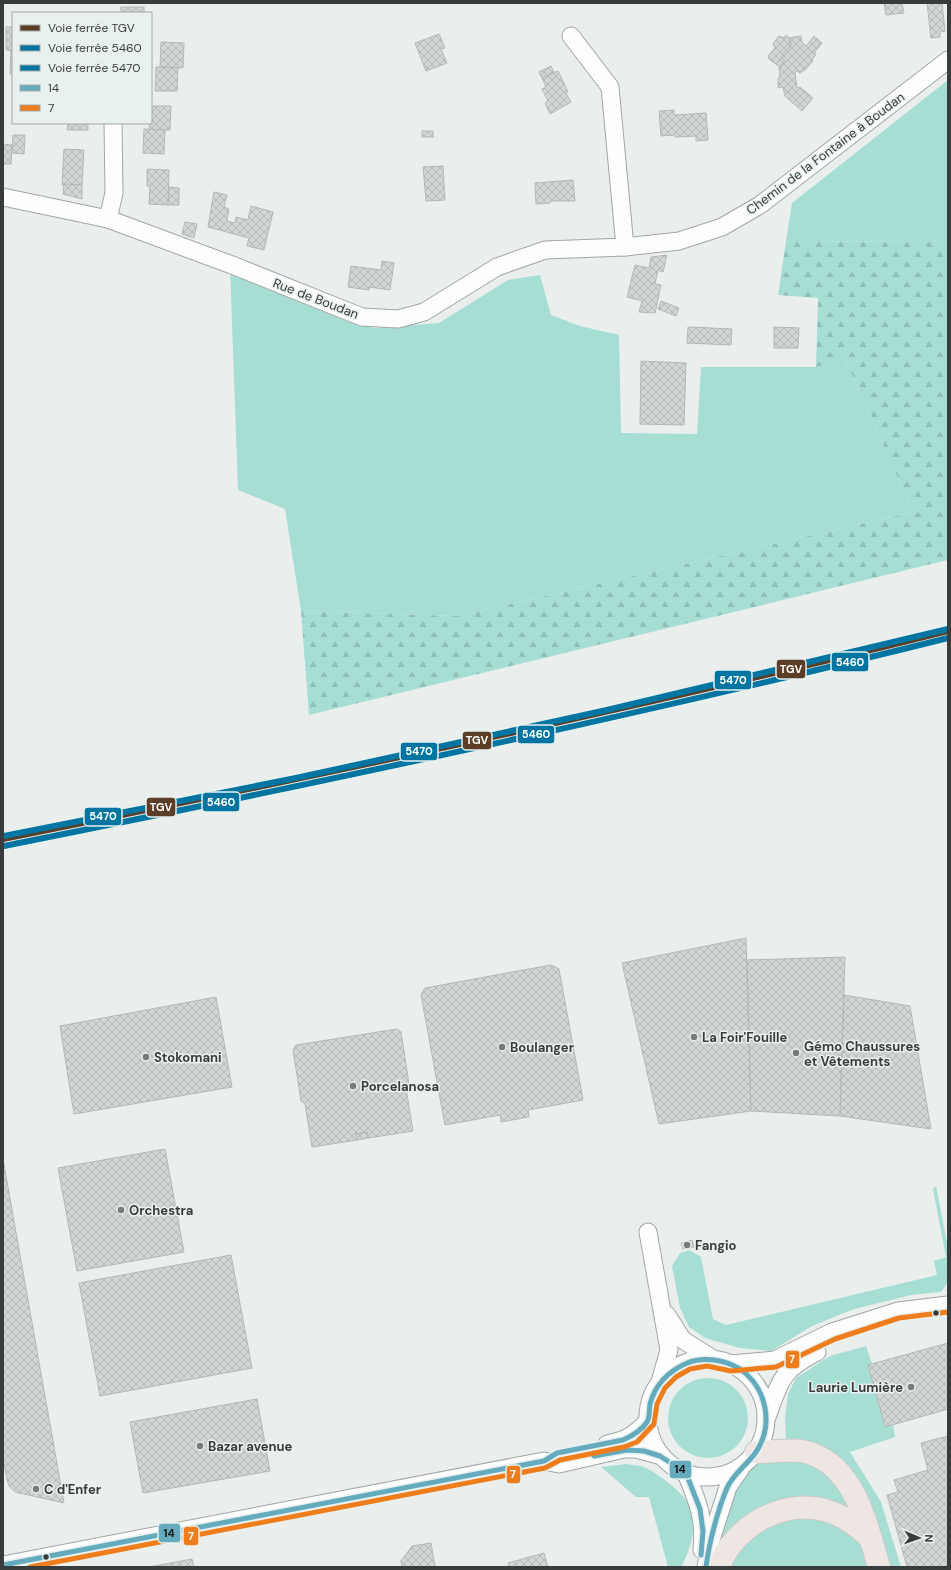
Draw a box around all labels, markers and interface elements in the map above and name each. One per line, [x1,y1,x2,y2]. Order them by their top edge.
legend [12,12,152,124]
text: Voie ferrée TGV [48,20,135,36]
text: Voie ferrée 5460 [48,40,142,56]
text: Voie ferrée 5470 [48,60,140,76]
text: 14 [48,80,59,96]
street label: Chemin de la Fontaine à Boudan [743,88,908,219]
text: 7 [48,100,54,116]
street label: Rue de Boudan [270,274,361,323]
line badge: 5460 [831,652,869,672]
text: 5460 [836,655,865,669]
line badge: TGV [776,659,806,679]
text: TGV [780,662,803,676]
line badge: 5470 [714,670,752,690]
text: 5470 [719,673,747,687]
line badge: 5460 [517,725,555,744]
text: 5460 [522,727,551,741]
line badge: TGV [462,731,492,750]
text: TGV [466,733,489,747]
line badge: 5470 [400,742,438,761]
text: 5470 [405,744,433,758]
line badge: 5460 [202,792,240,812]
text: 5460 [207,795,236,809]
line badge: TGV [146,797,176,817]
text: TGV [150,800,173,814]
line badge: 5470 [84,807,122,826]
text: 5470 [89,809,117,823]
place label: La Foir'Fouille [702,1029,788,1046]
marker: La Foir'Fouille [689,1032,699,1042]
place label: Gémo Chaussures et Vêtements [804,1038,920,1070]
place label: Boulanger [510,1039,575,1056]
marker: Boulanger [497,1042,507,1052]
marker: Gémo Chaussures et Vêtements [791,1048,801,1058]
place label: Stokomani [154,1049,222,1066]
marker: Stokomani [141,1052,151,1062]
place label: Porcelanosa [361,1078,439,1095]
marker: Porcelanosa [348,1081,358,1091]
place label: Orchestra [129,1202,193,1219]
marker: Orchestra [116,1205,126,1215]
place label: Fangio [695,1237,737,1254]
marker: Fangio [682,1240,692,1250]
unlabelled marker [931,1308,941,1318]
line badge: 7 [785,1350,800,1369]
text: 7 [789,1352,795,1366]
place label: Laurie Lumière [808,1379,903,1396]
marker: Laurie Lumière [906,1382,916,1392]
place label: Bazar avenue [208,1438,293,1455]
marker: Bazar avenue [195,1441,205,1451]
line badge: 14 [669,1460,692,1479]
text: 14 [674,1462,686,1476]
line badge: 7 [506,1465,521,1484]
text: 7 [510,1467,516,1481]
place label: C d'Enfer [44,1481,102,1498]
marker: C d'Enfer [31,1484,41,1494]
north arrow [899,1518,939,1558]
line badge: 14 [158,1523,181,1543]
text: 14 [163,1526,175,1540]
line badge: 7 [183,1526,199,1546]
text: 7 [188,1529,194,1543]
text: N [922,1534,936,1543]
unlabelled marker [41,1552,51,1562]

